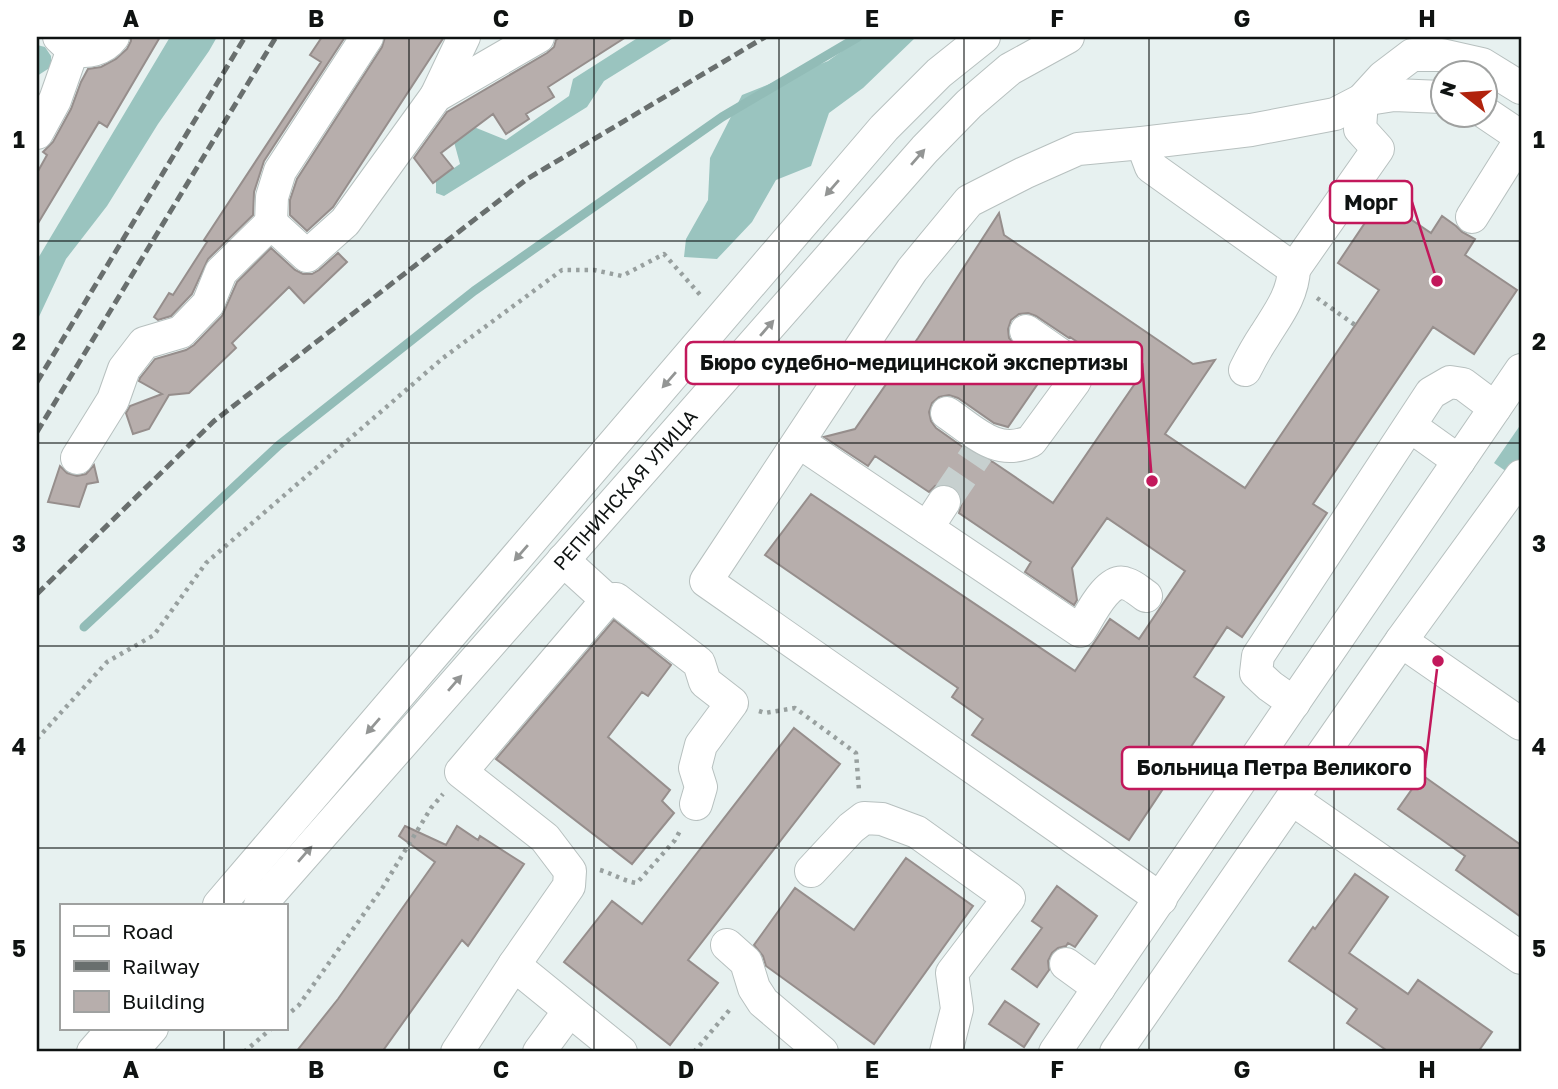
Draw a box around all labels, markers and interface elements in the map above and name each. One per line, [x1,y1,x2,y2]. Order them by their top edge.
text: A [123,4,140,32]
text: B [308,4,324,32]
text: C [493,4,509,32]
text: D [678,4,694,32]
text: E [865,4,879,32]
text: F [1050,4,1064,32]
text: G [1234,4,1250,32]
text: H [1418,4,1436,32]
north arrow [1428,60,1498,130]
text: N [1434,79,1460,99]
text: 1 [13,125,25,153]
text: 1 [1533,125,1545,153]
one-way arrow [909,149,925,166]
one-way arrow [825,180,840,197]
callout: Морг [1330,181,1412,223]
text: Морг [1344,189,1398,215]
one-way arrow [759,319,775,337]
text: 2 [12,327,26,355]
text: 2 [1532,327,1546,355]
callout: Бюро судебно-медицинской экспертизы [686,342,1142,384]
text: Бюро судебно-медицинской экспертизы [700,349,1128,375]
one-way arrow [661,371,677,389]
street label: РЕПНИНСКАЯ УЛИЦА [548,404,702,574]
text: 3 [12,529,26,557]
text: 3 [1532,529,1546,557]
one-way arrow [514,544,529,561]
one-way arrow [447,674,463,692]
one-way arrow [366,717,381,734]
text: 4 [12,732,26,760]
text: 4 [1532,732,1546,760]
callout: Больница Петра Великого [1122,747,1425,789]
text: Больница Петра Великого [1136,754,1412,780]
one-way arrow [297,845,313,863]
legend [60,904,287,1030]
text: Road [122,918,173,944]
text: 5 [12,934,26,962]
text: 5 [1532,934,1546,962]
text: Railway [122,953,200,979]
text: Building [122,988,205,1014]
text: A [123,1055,140,1083]
text: B [308,1055,324,1083]
text: C [493,1055,509,1083]
text: D [678,1055,694,1083]
text: E [865,1055,879,1083]
text: F [1050,1055,1064,1083]
text: G [1234,1055,1250,1083]
text: H [1418,1055,1436,1083]

